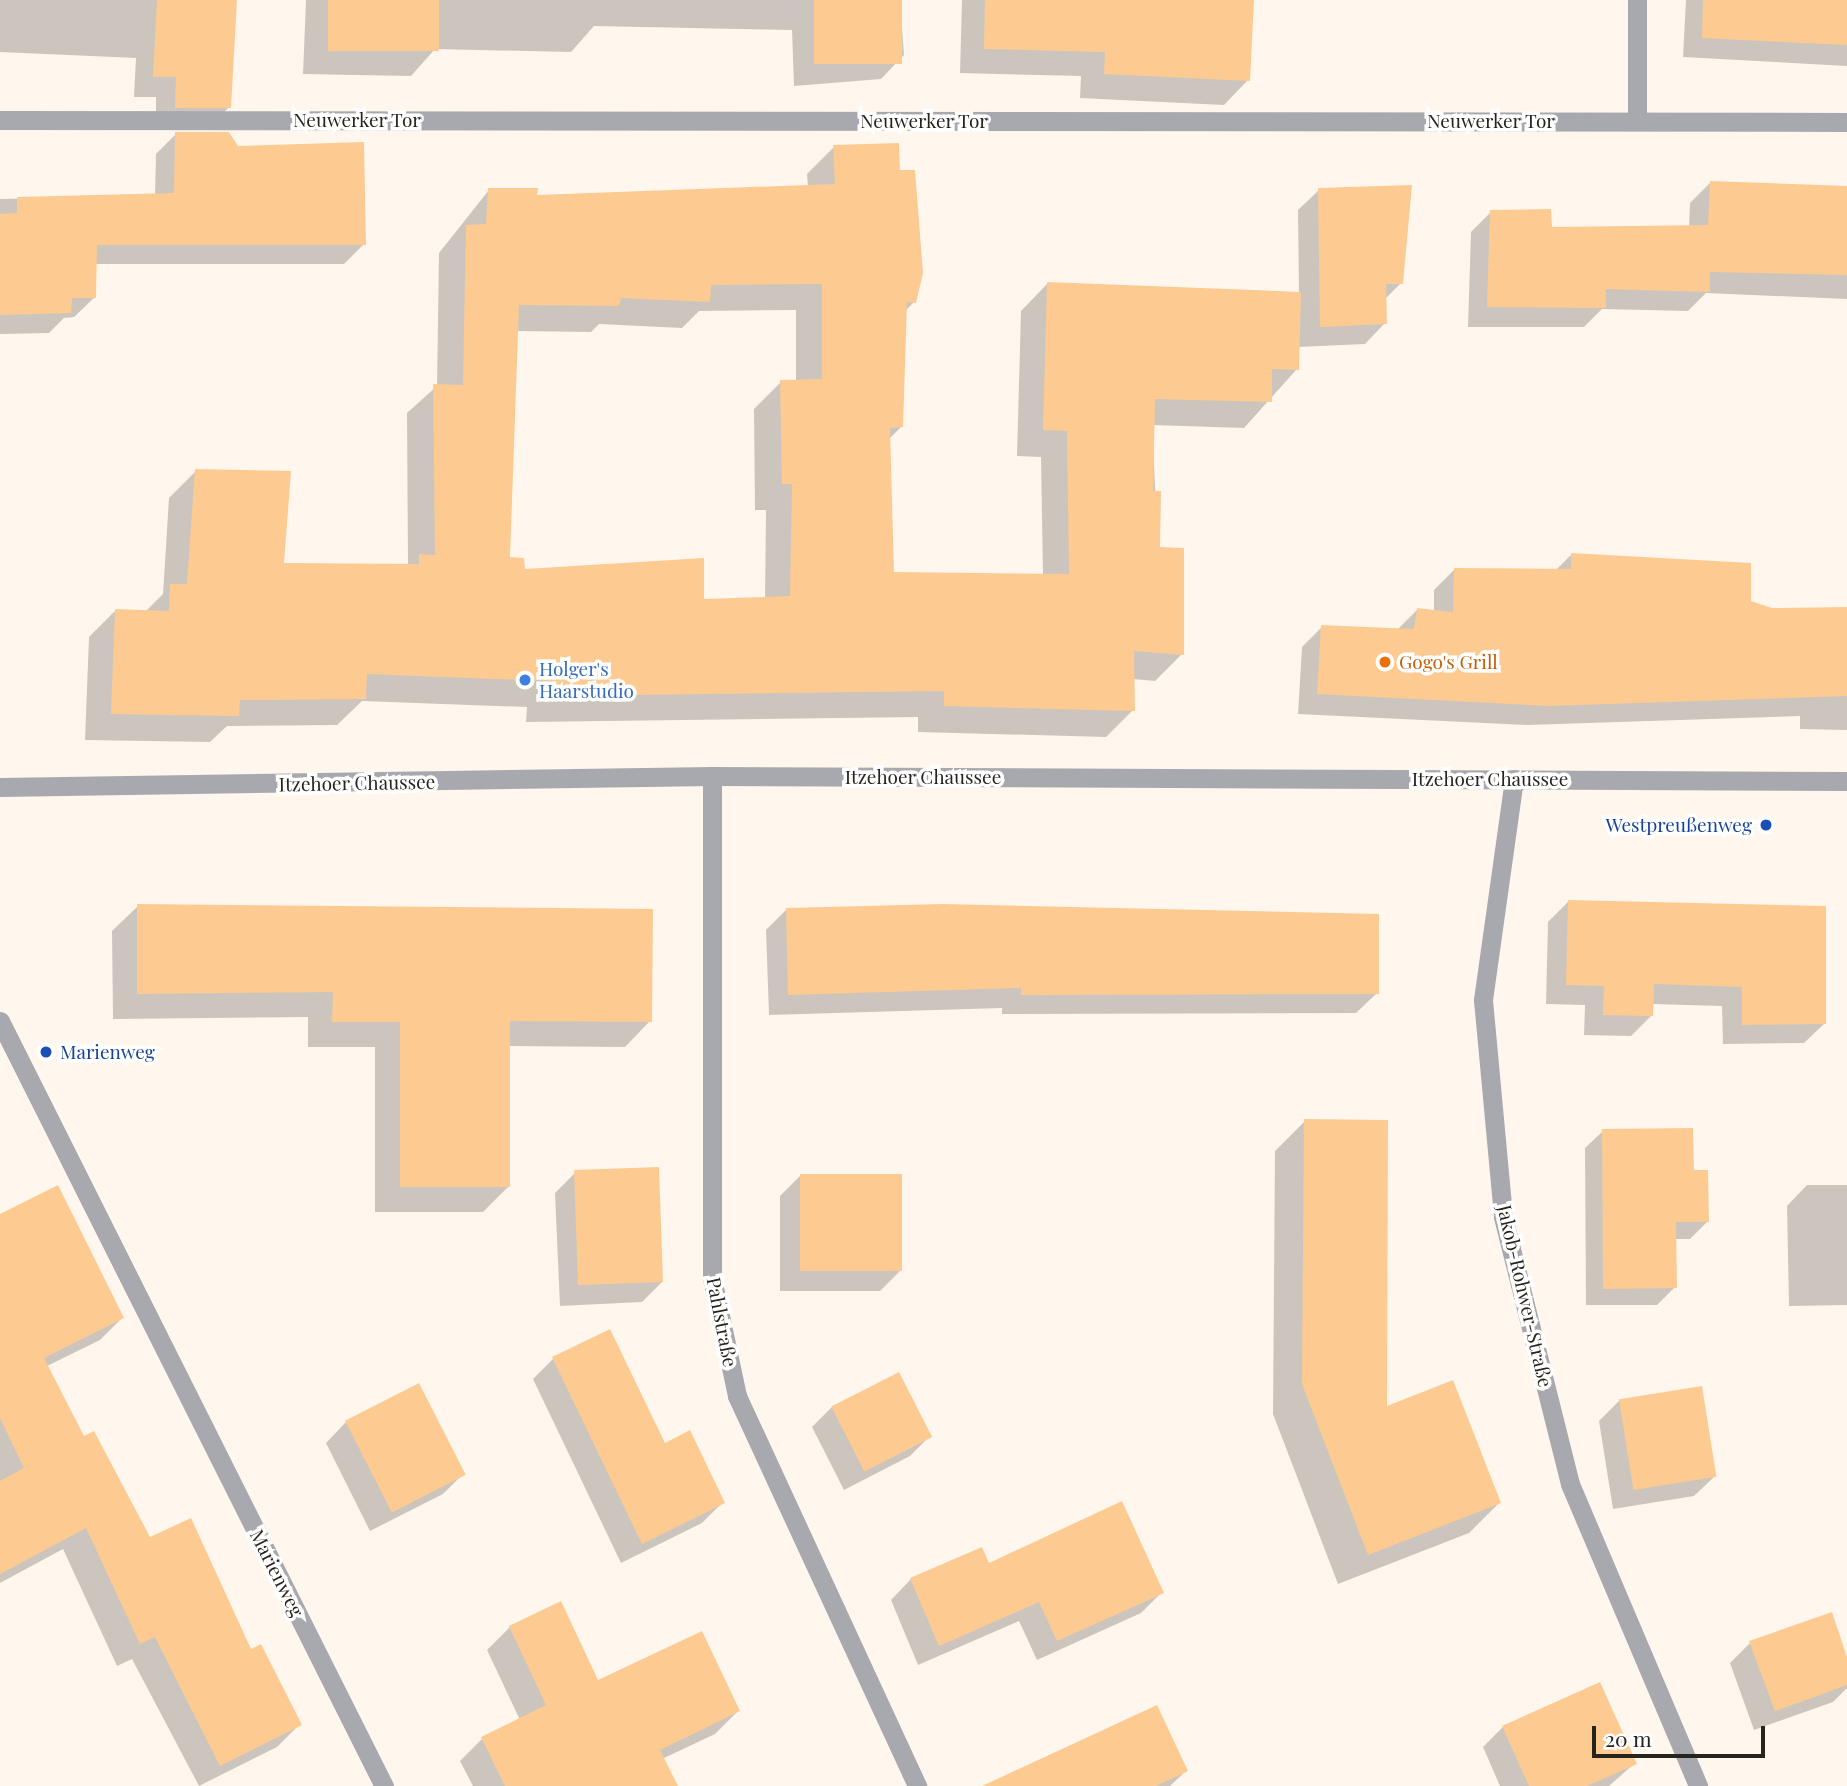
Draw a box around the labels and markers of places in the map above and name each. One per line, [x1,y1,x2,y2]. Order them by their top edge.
place label: Gogo's Grill [1399,651,1498,673]
marker: Gogo's Grill [1377,654,1393,670]
place label: Holger's Haarstudio [539,658,634,702]
marker: Holger's Haarstudio [517,672,533,688]
place label: Westpreußenweg [1606,814,1752,836]
marker: Westpreußenweg [1758,817,1774,833]
place label: Marienweg [60,1041,155,1063]
marker: Marienweg [38,1044,54,1060]

